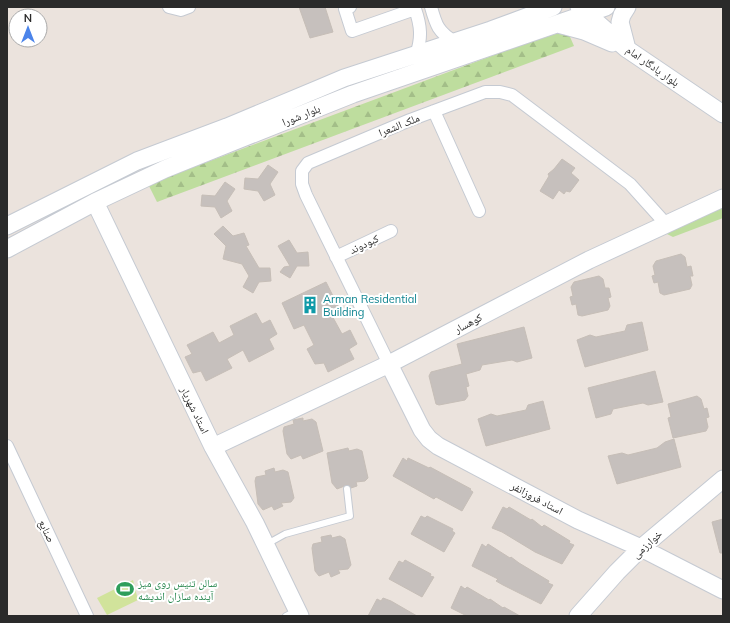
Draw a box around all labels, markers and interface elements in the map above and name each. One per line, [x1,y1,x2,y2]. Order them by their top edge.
north arrow [8,8,48,48]
text: N [24,11,32,25]
street label: بلوار یادگار امام [624,42,682,90]
street label: بلوار شورا [280,101,322,129]
street label: ملک الشعرا [376,110,422,140]
street label: کبودوند [347,231,381,257]
place label: Arman Residential Building [323,292,417,319]
building icon: Arman Residential Building [300,295,320,315]
street label: کوهسار [451,310,485,337]
street label: استاد شهریار [177,383,212,436]
street label: استاد فروزانفر [508,478,565,518]
street label: صنایع [36,517,58,545]
street label: خوارزمی [629,527,665,561]
place label: سالن تنیس روی میز آینده سازان اندیشه [137,576,217,603]
sports icon: سالن تنیس روی میز آینده سازان اندیشه [115,579,135,599]

